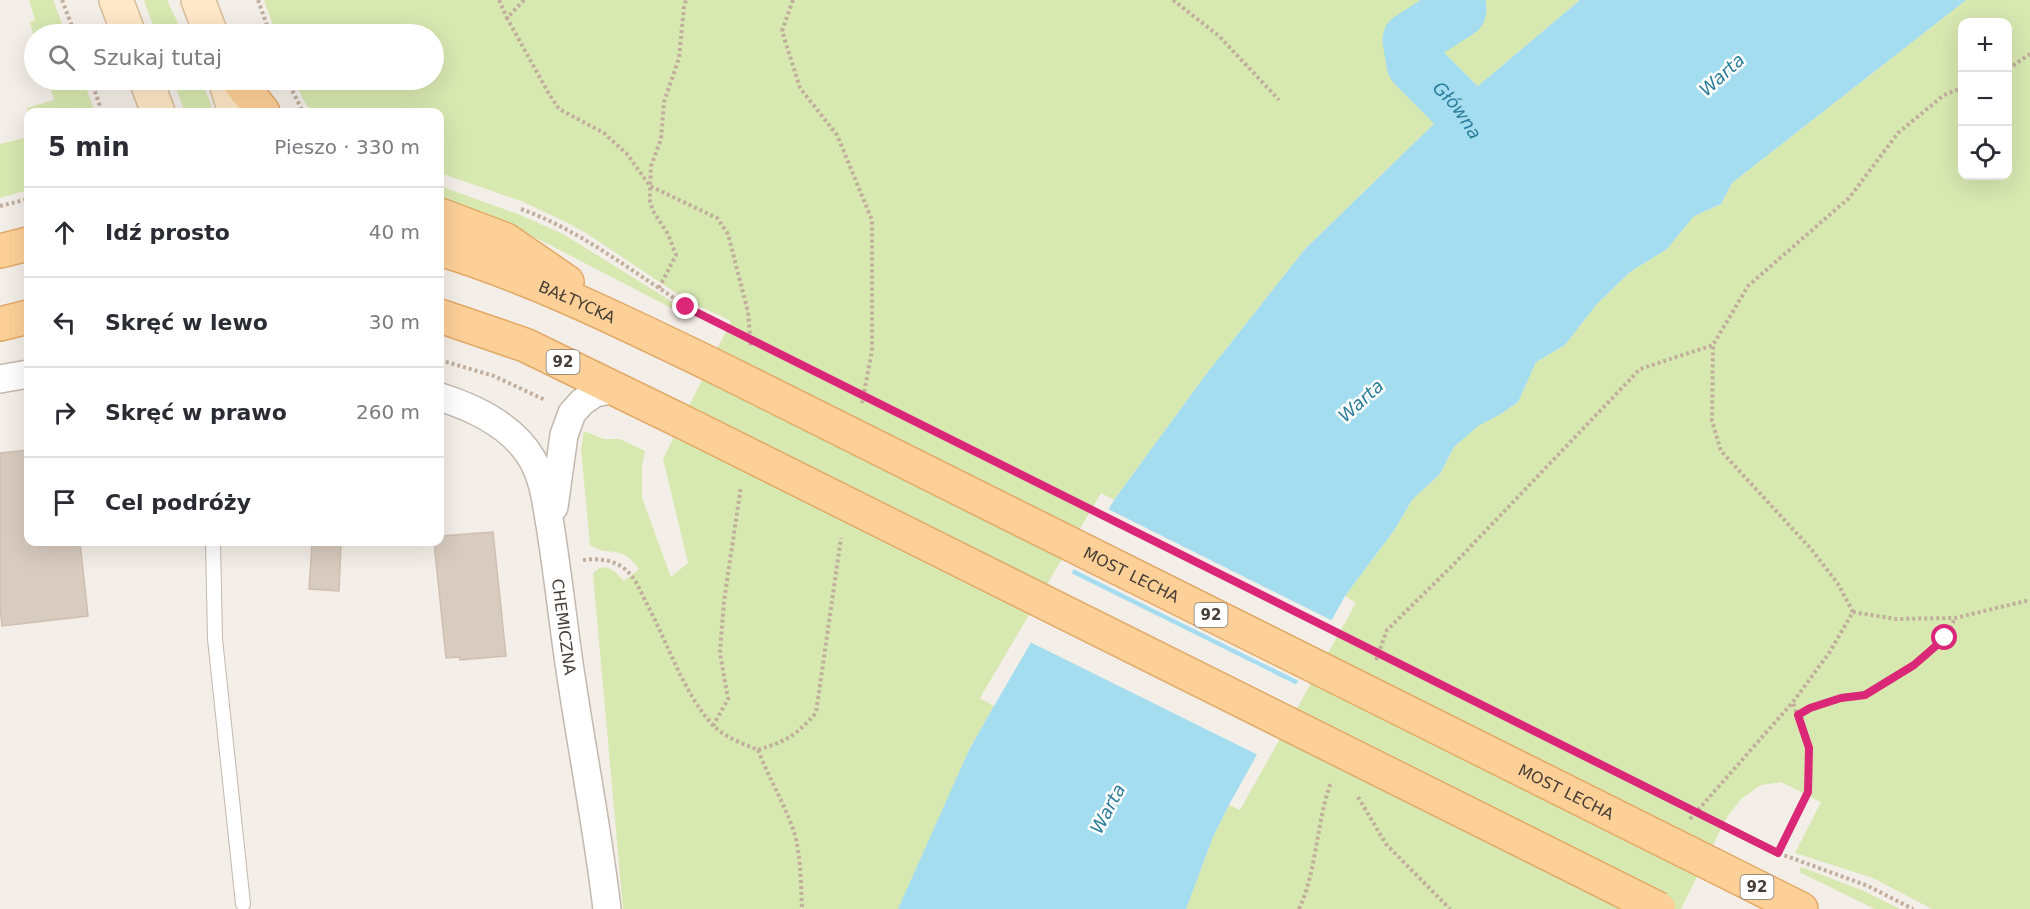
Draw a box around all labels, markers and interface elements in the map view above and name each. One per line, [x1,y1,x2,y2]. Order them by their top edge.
map controls [1958,18,2012,180]
button: + [1958,18,2012,72]
search box [24,24,444,90]
icon: search [45,41,78,74]
text: Szukaj tutaj [93,45,222,70]
water label: Warta [1695,49,1749,100]
button: − [1958,72,2012,126]
water label: Główna [1429,77,1486,143]
button: locate [1958,126,2012,180]
text: 5 min [48,132,130,162]
text: Pieszo · 330 m [274,135,420,159]
icon: ahead [48,216,81,249]
text: Idź prosto [105,220,230,245]
text: 40 m [369,220,420,244]
street label: BAŁTYCKA [536,277,618,327]
route end [672,293,698,319]
icon: left [48,306,81,339]
text: Skręć w lewo [105,310,268,335]
text: 30 m [369,310,420,334]
road number: 92 [546,350,580,374]
water label: Warta [1334,375,1388,426]
icon: right [48,396,81,429]
text: Skręć w prawo [105,400,287,425]
text: 260 m [356,400,420,424]
icon: arrive [48,486,81,519]
text: Cel podróży [105,490,251,515]
street label: MOST LECHA [1080,543,1182,607]
street label: CHEMICZNA [548,578,580,676]
road number: 92 [1194,603,1228,627]
route start [1931,624,1957,650]
street label: MOST LECHA [1515,760,1617,824]
water label: Warta [1086,780,1129,837]
road number: 92 [1740,875,1774,899]

